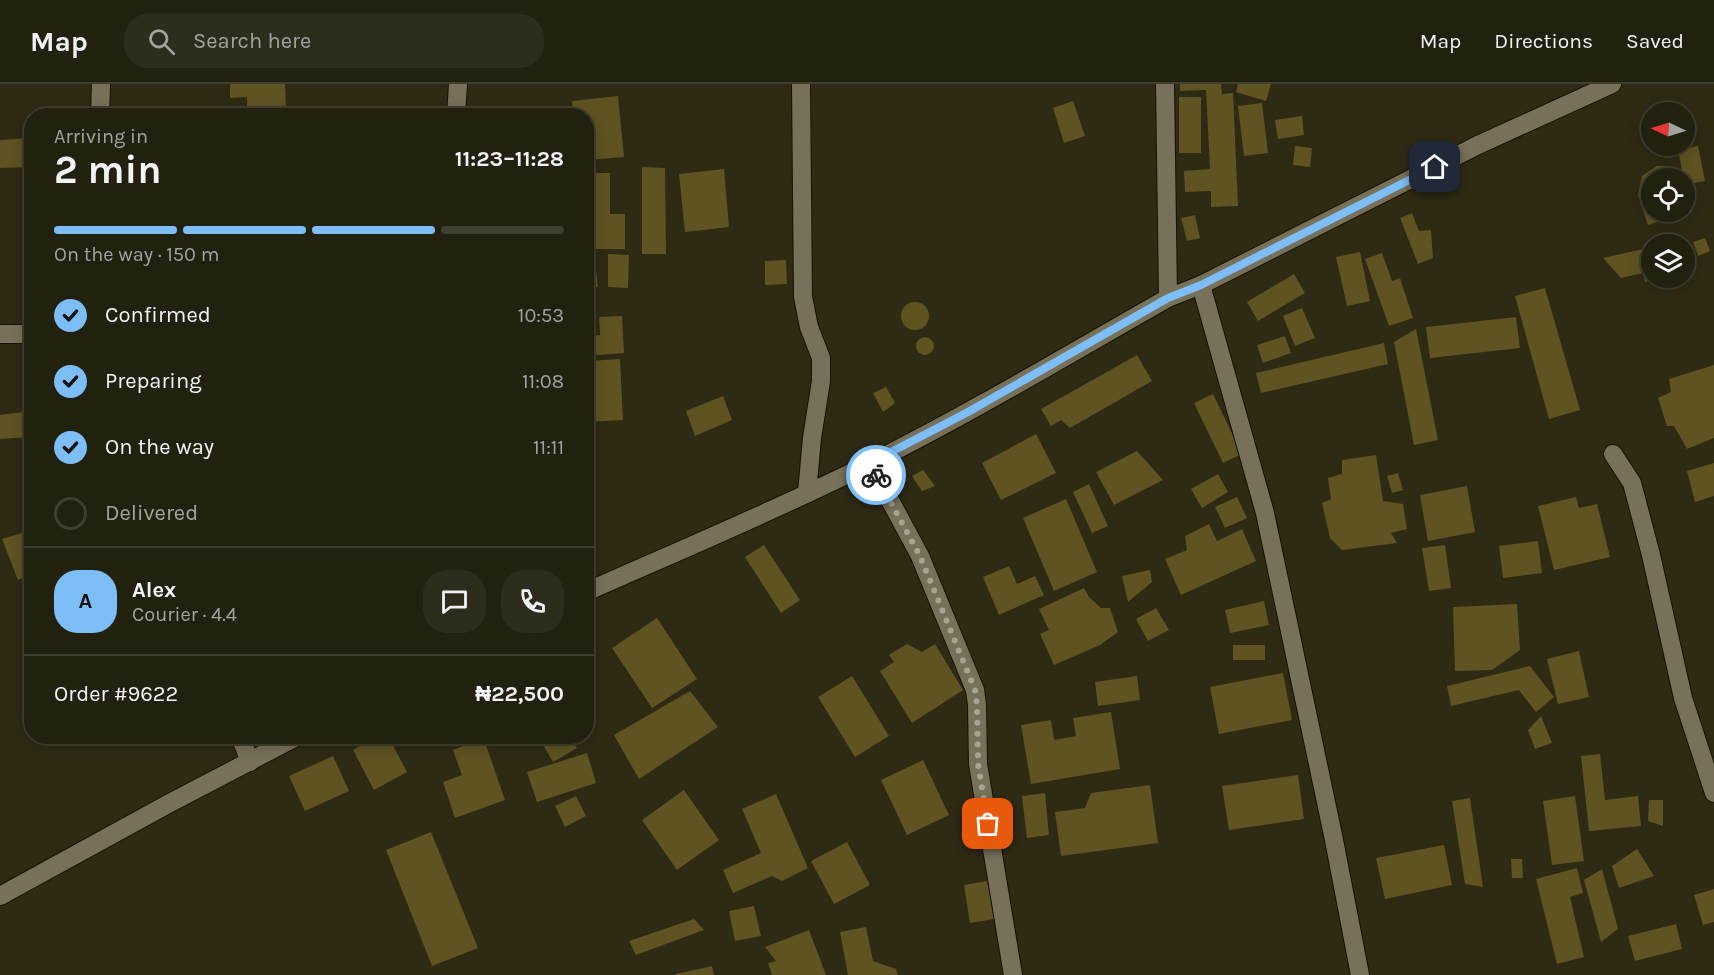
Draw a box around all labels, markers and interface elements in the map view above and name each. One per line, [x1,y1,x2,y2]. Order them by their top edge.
search box [124,14,544,68]
text: Map [30,25,88,58]
icon: search [145,25,178,58]
text: Search here [193,28,311,54]
text: Map [1420,29,1461,53]
text: Directions [1494,29,1593,53]
text: Saved [1626,29,1684,53]
north arrow [1641,102,1695,156]
map controls [1641,102,1695,288]
text: Arriving in [54,125,148,148]
pin [1409,141,1460,192]
text: 11:23–11:28 [455,146,564,172]
text: 2 min [54,147,162,193]
icon: home [1418,150,1451,183]
button: locate [1641,168,1695,222]
button: layers [1641,234,1695,288]
text: On the way · 150 m [54,243,219,266]
icon: check [54,299,87,332]
text: Confirmed [105,302,211,328]
text: 10:53 [518,304,564,327]
icon: check [54,365,87,398]
text: Preparing [105,368,202,394]
text: 11:08 [522,370,564,393]
icon: check [54,431,87,464]
text: On the way [105,434,214,460]
text: 11:11 [533,436,564,459]
courier [846,445,906,505]
icon: bike [860,459,893,492]
text: Delivered [105,500,198,526]
button: chat [423,570,486,633]
button: phone [501,570,564,633]
text: Alex [132,577,176,603]
text: A [79,588,92,614]
text: Courier · 4.4 [132,603,237,626]
text: Order #9622 [54,681,178,707]
text: ₦22,500 [475,681,564,707]
pin [962,798,1013,849]
icon: bag [971,807,1004,840]

